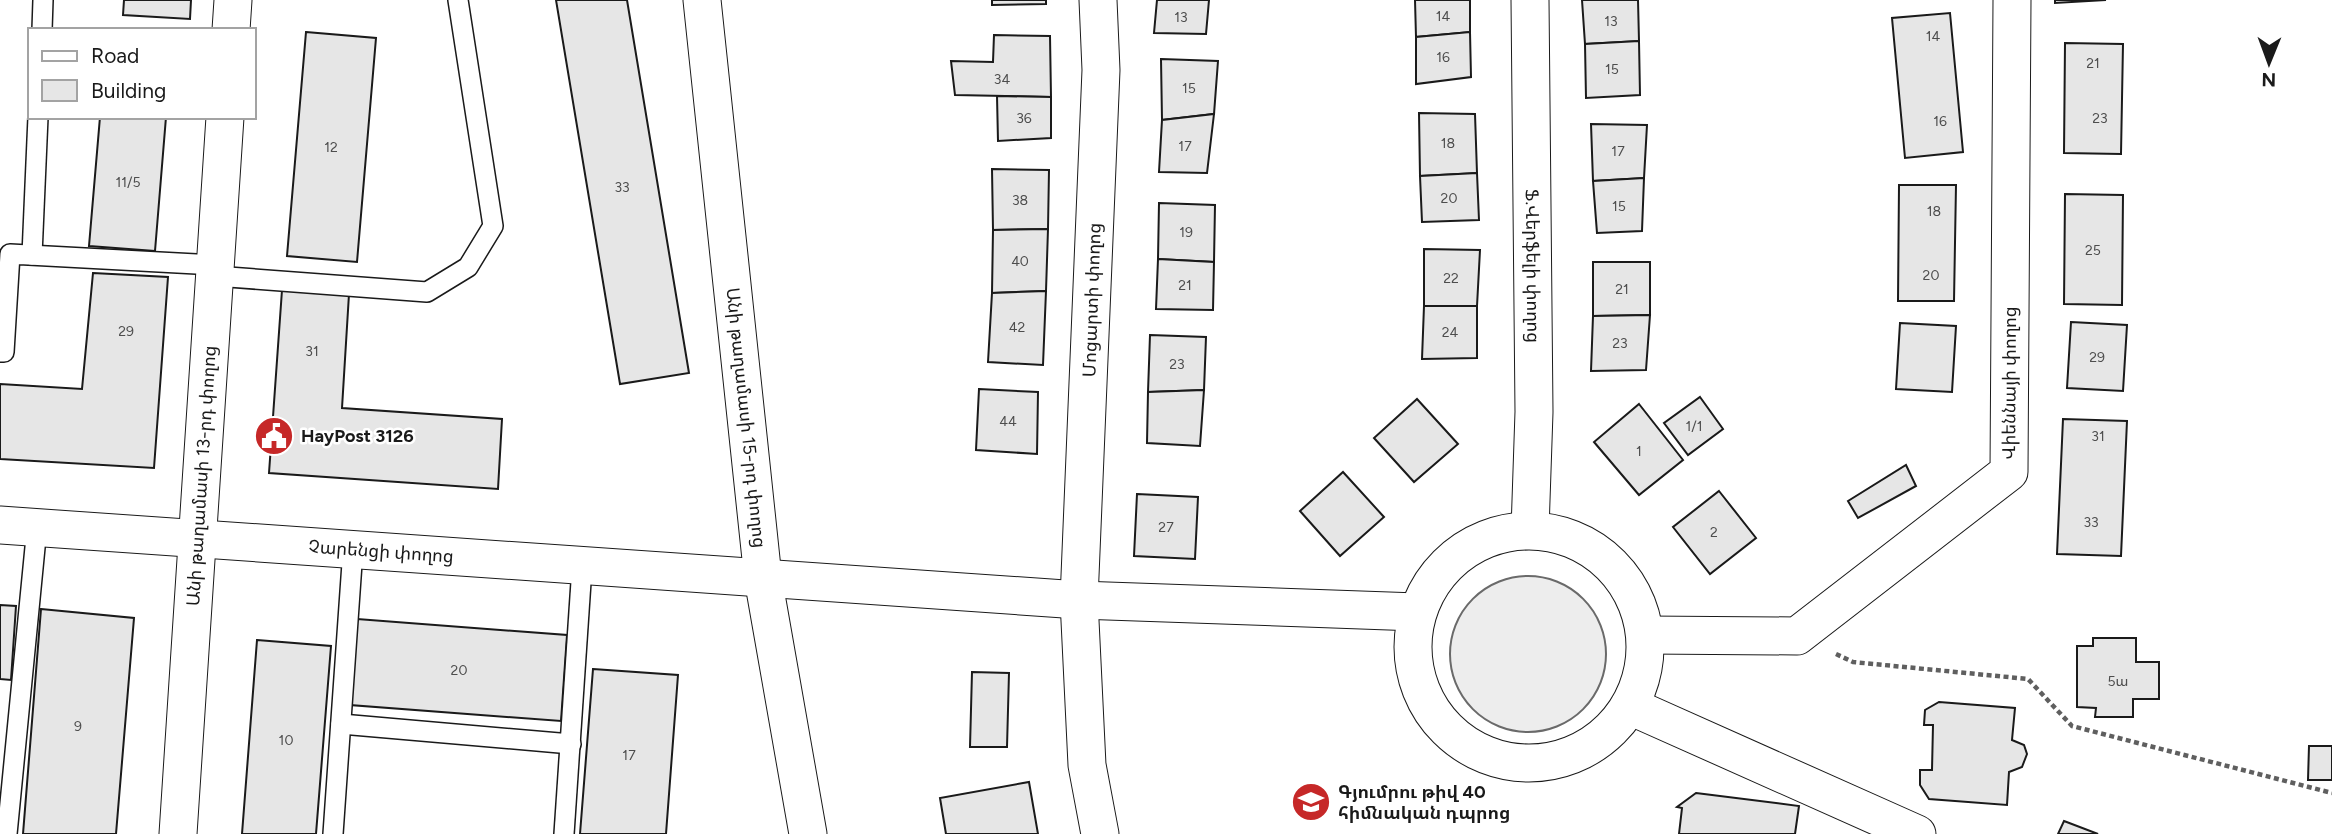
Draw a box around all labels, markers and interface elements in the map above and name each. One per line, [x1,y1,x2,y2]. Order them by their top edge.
house number: 14 [1436,8,1451,25]
house number: 13 [1174,9,1188,26]
house number: 13 [1604,13,1618,30]
legend [28,28,256,119]
house number: 14 [1926,28,1941,45]
north arrow [2234,28,2304,98]
text: Road [91,43,139,68]
house number: 16 [1436,49,1450,66]
house number: 21 [2086,55,2100,72]
house number: 15 [1605,61,1619,78]
text: N [2261,68,2276,91]
house number: 34 [994,71,1010,88]
text: Building [91,78,166,103]
house number: 15 [1182,80,1196,97]
house number: 36 [1016,110,1032,127]
house number: 23 [2092,110,2108,127]
house number: 16 [1933,113,1947,130]
house number: 18 [1441,135,1455,152]
house number: 17 [1178,138,1192,155]
house number: 12 [324,139,338,156]
house number: 17 [1611,143,1625,160]
house number: 11/5 [115,174,141,191]
house number: 33 [614,179,630,196]
street label: Ֆ.Վերֆելի փողոց [1521,189,1544,343]
house number: 20 [1441,190,1457,207]
house number: 38 [1012,192,1028,209]
house number: 15 [1612,198,1626,215]
house number: 18 [1927,203,1941,220]
street label: Մոցարտի փողոց [1078,222,1106,378]
house number: 19 [1179,224,1193,241]
house number: 25 [2085,242,2101,259]
house number: 40 [1011,253,1029,270]
house number: 20 [1923,267,1939,284]
house number: 22 [1443,270,1459,287]
house number: 21 [1178,277,1192,294]
house number: 21 [1615,281,1629,298]
street label: Անի թաղամասի 15-րդ փողոց [721,286,771,549]
street label: Վիեննայի փողոց [1998,306,2021,460]
house number: 42 [1009,319,1025,336]
house number: 29 [118,323,134,340]
house number: 24 [1442,324,1459,341]
house number: 23 [1612,335,1628,352]
house number: 31 [305,343,319,360]
street label: Անի թաղամասի 13-րդ փողոց [182,345,221,607]
house number: 29 [2089,349,2105,366]
house number: 23 [1169,356,1185,373]
house number: 44 [999,413,1017,430]
public building icon: HayPost 3126 [253,415,295,457]
house number: 1/1 [1685,418,1703,435]
place label: HayPost 3126 [301,425,414,447]
house number: 31 [2091,428,2105,445]
house number: 1 [1636,443,1642,460]
house number: 33 [2083,514,2099,531]
house number: 27 [1158,519,1174,536]
house number: 2 [1710,524,1718,541]
street label: Չարենցի փողոց [308,535,455,568]
house number: 20 [451,662,467,679]
house number: 5ա [2108,673,2128,690]
house number: 9 [74,718,82,735]
house number: 10 [279,732,293,749]
house number: 17 [622,747,636,764]
school or university icon: Գյումրու թիվ 40 հիմնական դպրոց [1290,781,1332,823]
place label: Գյումրու թիվ 40 հիմնական դպրոց [1338,781,1510,824]

